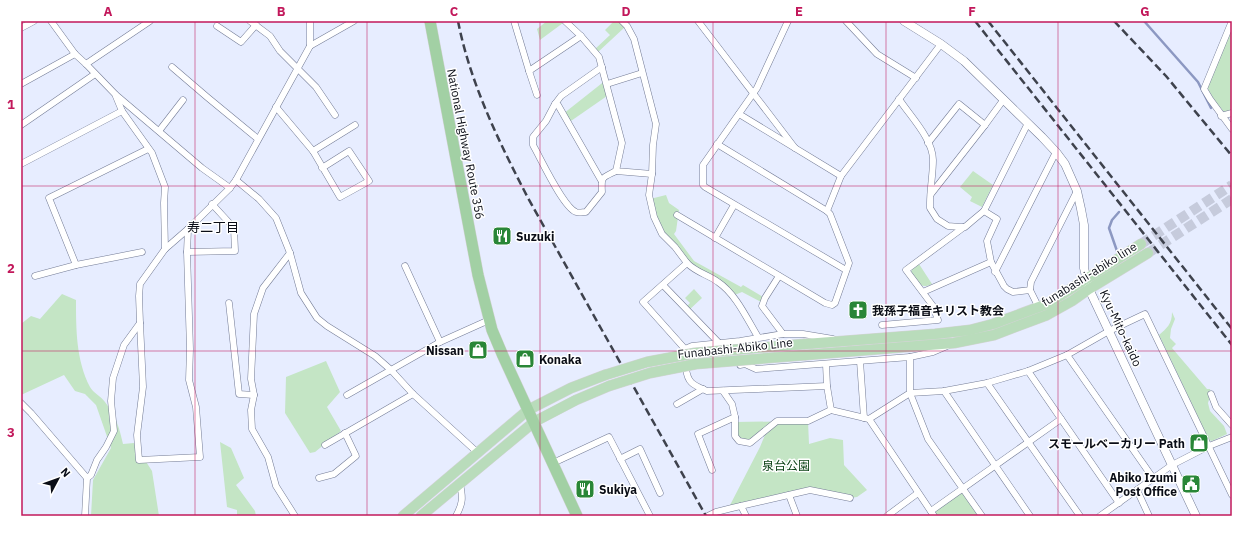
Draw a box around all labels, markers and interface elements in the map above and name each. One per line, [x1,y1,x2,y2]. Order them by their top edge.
text: A [104,3,113,20]
text: B [277,3,286,20]
text: C [450,3,459,20]
text: D [621,3,631,20]
text: E [795,3,803,20]
text: F [968,3,976,20]
text: G [1140,3,1150,20]
street label: National Highway Route 356 [444,67,488,221]
text: 1 [7,96,15,113]
district label: 寿二丁目 [187,219,239,236]
restaurant icon: Suzuki [491,225,513,247]
place label: Suzuki [516,229,554,244]
street label: funabashi-abiko line [1039,238,1140,309]
text: 2 [7,260,15,277]
street label: Kyu-Mito-kaido [1097,287,1145,369]
church icon: 我孫子福音キリスト教会 [847,299,869,321]
place label: 我孫子福音キリスト教会 [872,303,1004,318]
street label: Funabashi-Abiko Line [677,334,794,362]
shop icon: Nissan [467,339,489,361]
place label: Nissan [426,343,464,358]
shop icon: Konaka [514,348,536,370]
place label: Konaka [539,352,582,367]
text: 3 [7,424,15,441]
shop icon: スモールベーカリー Path [1188,432,1210,454]
place label: スモールベーカリー Path [1048,436,1185,451]
park label: 泉台公園 [762,458,810,473]
north arrow [38,459,78,499]
text: N [58,465,73,480]
place label: Abiko Izumi Post Office [1109,470,1177,499]
public building icon: Abiko Izumi Post Office [1180,473,1202,495]
restaurant icon: Sukiya [574,478,596,500]
place label: Sukiya [599,482,637,497]

